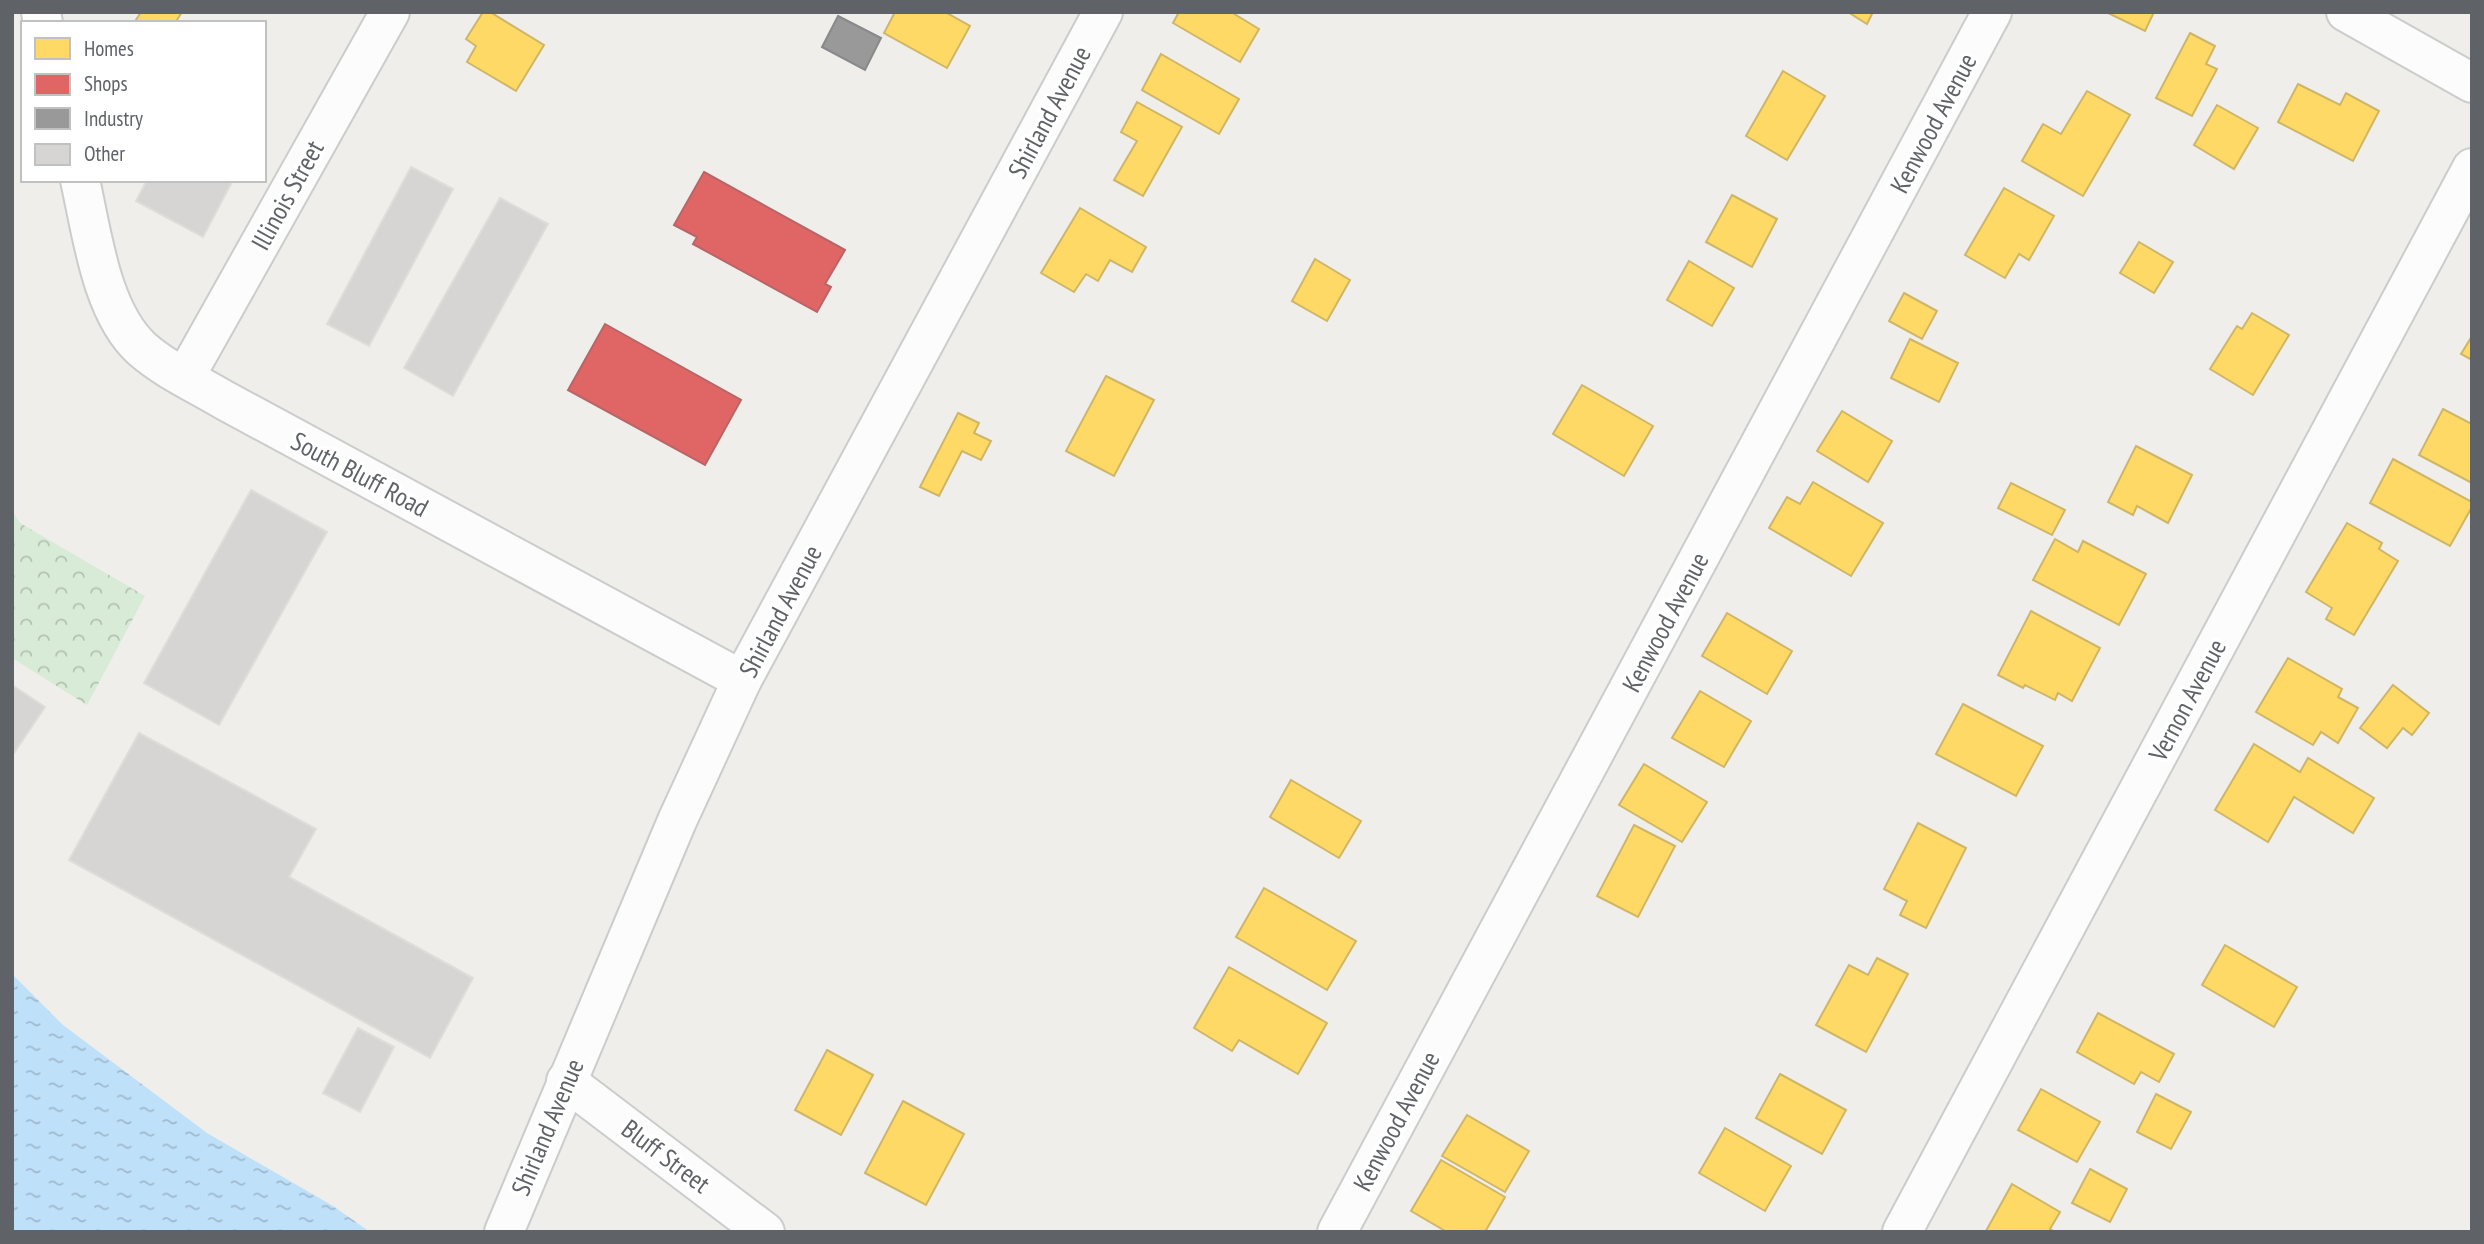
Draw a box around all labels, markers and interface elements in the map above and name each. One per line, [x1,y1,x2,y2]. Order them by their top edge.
legend [21,21,266,182]
text: Homes [84,35,134,62]
street label: Shirland Avenue [1000,40,1098,184]
street label: Kenwood Avenue [1882,48,1984,198]
text: Shops [84,70,128,97]
text: Industry [84,105,143,132]
street label: Illinois Street [243,134,331,256]
text: Other [84,140,125,167]
street label: South Bluff Road [286,424,434,524]
street label: Shirland Avenue [731,539,829,683]
street label: Kenwood Avenue [1614,547,1716,697]
street label: Vernon Avenue [2141,633,2233,767]
street label: Kenwood Avenue [1345,1046,1447,1196]
street label: Shirland Avenue [503,1054,591,1200]
street label: Bluff Street [615,1112,717,1200]

